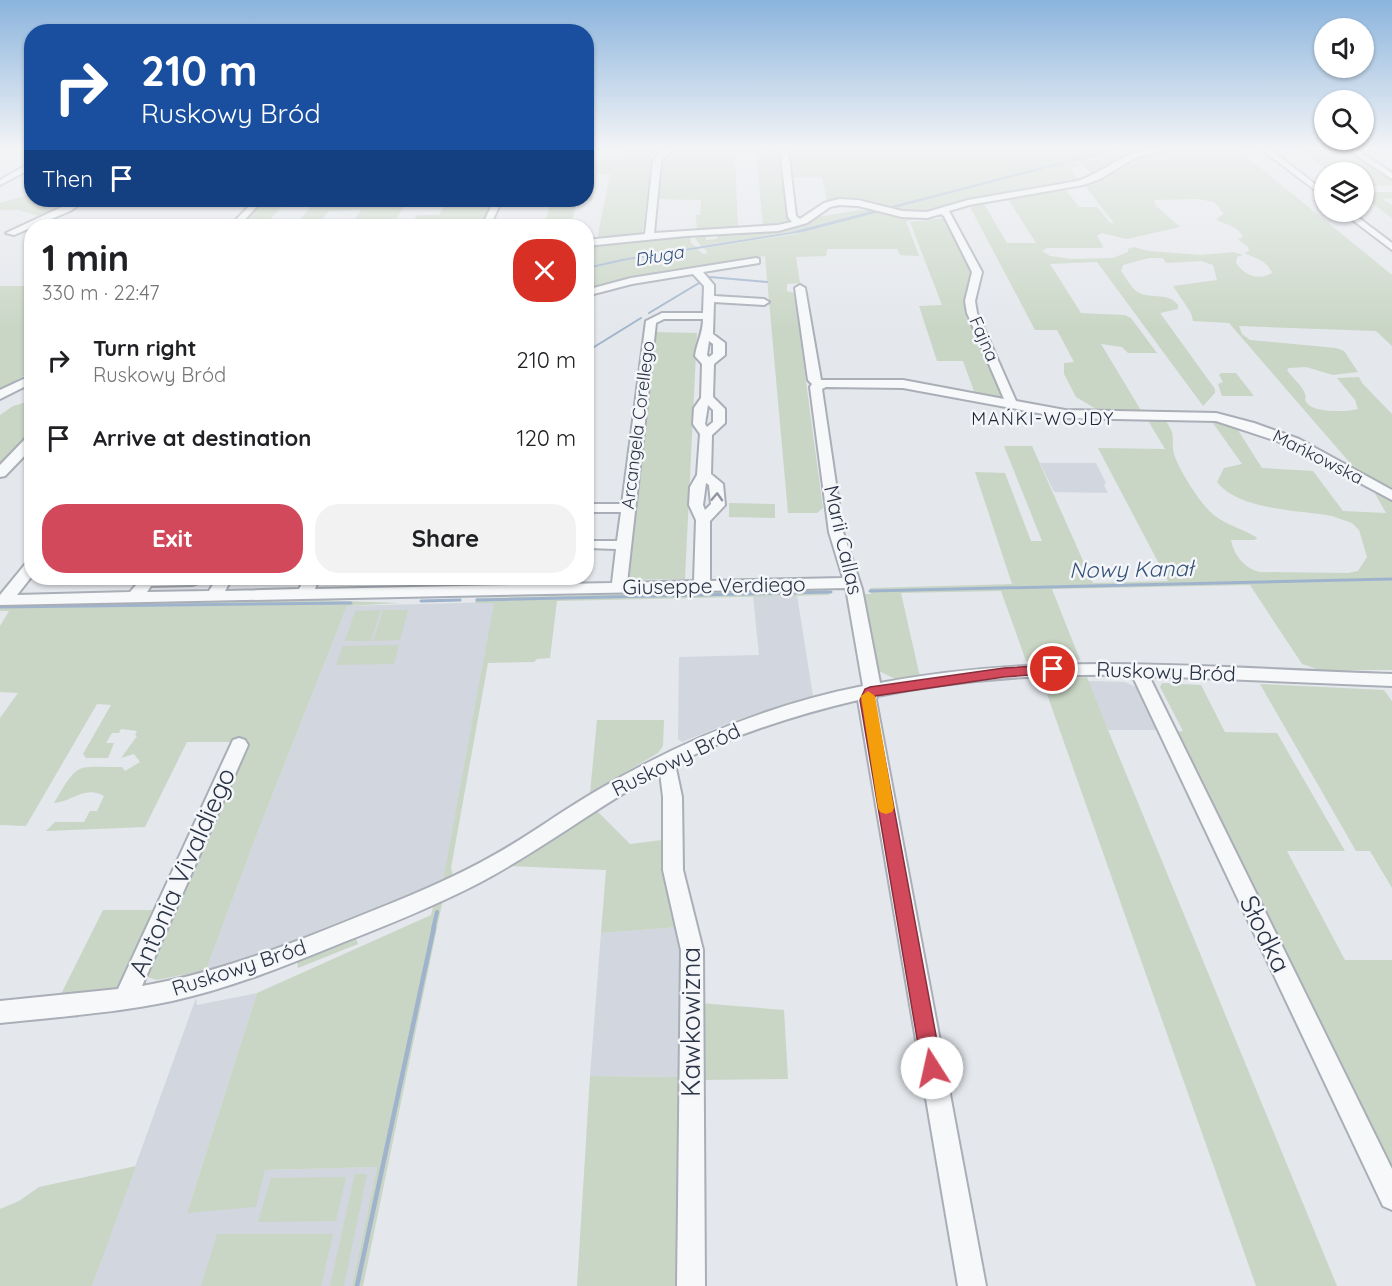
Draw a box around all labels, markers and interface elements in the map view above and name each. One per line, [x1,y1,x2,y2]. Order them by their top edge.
map controls [1314,18,1374,222]
button: sound [1314,18,1374,78]
text: 210 m [141,44,258,97]
icon: right [42,48,120,126]
button: search [1314,90,1374,150]
text: Ruskowy Bród [141,96,321,130]
icon: arrive [105,162,138,195]
button: layers [1314,162,1374,222]
text: Then [42,165,93,193]
text: 1 min [42,235,129,280]
button: close [513,239,576,302]
water label: Długa [633,240,686,271]
text: 330 m · 22:47 [42,280,159,305]
street label: Fajna [964,313,1005,365]
text: Turn right [93,334,197,362]
street label: Arcangela Corellego [616,340,659,510]
icon: right [42,344,75,377]
text: 210 m [517,346,576,374]
text: Ruskowy Bród [93,362,226,387]
district label: MAŃKI-WOJDY [971,407,1115,430]
icon: arrive [42,422,75,455]
text: Arrive at destination [93,424,311,452]
text: 120 m [517,424,576,452]
street label: Mańkowska [1269,424,1367,489]
street label: Marii Callas [819,482,869,597]
one-way arrow [711,492,723,501]
button: Exit [42,504,303,573]
button: Share [315,504,576,573]
water label: Nowy Kanał [1069,554,1196,584]
street label: Giuseppe Verdiego [622,570,806,600]
pin [1027,643,1078,694]
icon: arrive [1036,652,1069,685]
street label: Ruskowy Bród [1096,656,1236,686]
street label: Ruskowy Bród [607,717,744,801]
street label: Antonia Vivaldiego [121,762,242,981]
street label: Słodka [1233,890,1298,978]
street label: Ruskowy Bród [168,933,309,1001]
street label: Kawkowizna [674,947,707,1097]
position arrow [900,1036,964,1100]

